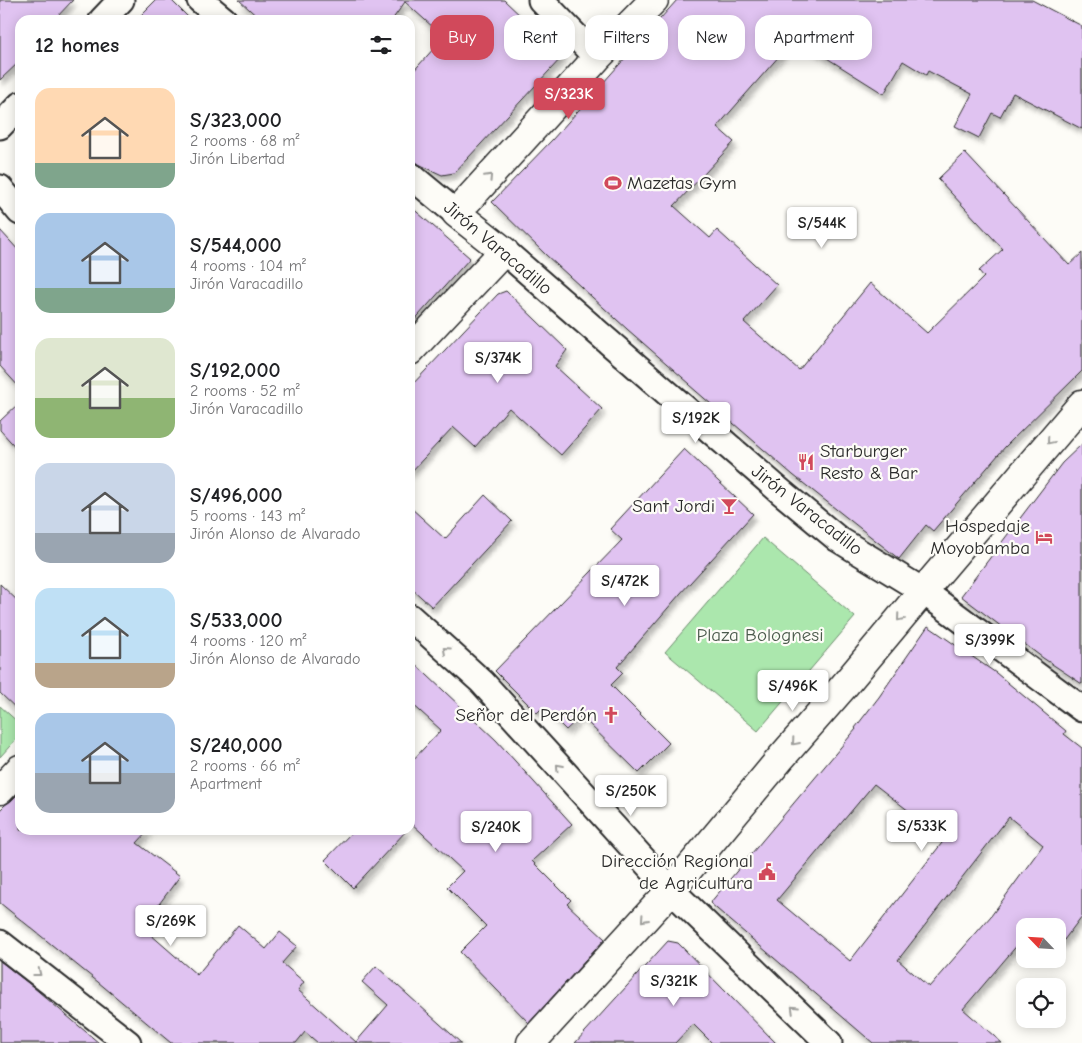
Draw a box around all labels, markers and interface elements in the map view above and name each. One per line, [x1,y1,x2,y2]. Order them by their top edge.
chip: Buy [430,15,494,60]
chip: Rent [504,15,575,60]
chip: Filters [585,15,668,60]
chip: New [678,15,745,60]
chip: Apartment [755,15,872,60]
icon: filters [367,31,395,59]
text: 12 homes [35,33,119,57]
pin: S/323K [528,78,610,120]
text: S/323K [545,85,593,103]
icon: home [75,108,135,168]
text: S/323,000 [190,108,282,132]
text: 2 rooms · 68 m² [190,132,300,150]
text: Jirón Libertad [190,150,285,168]
place label: Mazetas Gym [627,172,737,194]
one-way arrow [483,173,492,182]
sports icon: Mazetas Gym [603,173,623,193]
street label: Jirón Varacadillo [439,196,557,300]
pin: S/544K [781,206,863,249]
text: S/544K [798,214,846,232]
icon: home [75,233,135,293]
text: S/544,000 [190,233,282,257]
text: 4 rooms · 104 m² [190,257,306,275]
text: Jirón Varacadillo [190,275,303,293]
pin: S/374K [457,342,539,384]
text: S/374K [475,349,521,367]
icon: home [75,358,135,418]
text: S/192,000 [190,358,280,382]
text: 2 rooms · 52 m² [190,382,300,400]
text: Jirón Varacadillo [190,400,303,418]
pin: S/192K [655,402,737,444]
text: S/192K [672,409,720,427]
one-way arrow [1048,435,1056,444]
place label: Starburger Resto & Bar [820,440,918,484]
restaurant icon: Starburger Resto & Bar [796,452,816,472]
street label: Jirón Varacadillo [747,460,867,560]
icon: home [75,483,135,543]
text: S/496,000 [190,483,283,507]
place label: Sant Jordi [632,495,715,517]
bar icon: Sant Jordi [719,496,739,516]
text: 5 rooms · 143 m² [190,507,305,525]
place label: Hospedaje Moyobamba [930,515,1030,559]
text: Jirón Alonso de Alvarado [190,525,361,543]
hotel icon: Hospedaje Moyobamba [1034,527,1054,547]
pin: S/472K [584,564,666,607]
text: S/472K [601,572,649,590]
icon: home [75,608,135,668]
text: S/533,000 [190,608,283,632]
one-way arrow [897,613,906,622]
park label: Plaza Bolognesi [697,624,823,646]
pin: S/399K [949,624,1031,666]
text: S/399K [965,631,1015,649]
text: 4 rooms · 120 m² [190,632,307,650]
one-way arrow [443,647,452,656]
text: Jirón Alonso de Alvarado [190,650,361,668]
pin: S/496K [752,670,834,712]
text: S/496K [769,677,818,695]
place label: Señor del Perdón [455,704,597,726]
church icon: Señor del Perdón [601,705,621,725]
icon: home [75,733,135,793]
text: S/240,000 [190,733,282,757]
one-way arrow [792,737,801,746]
text: 2 rooms · 66 m² [190,757,300,775]
one-way arrow [556,763,565,772]
pin: S/250K [590,774,672,817]
text: Apartment [190,775,262,793]
text: S/250K [606,782,656,800]
pin: S/240K [455,810,537,853]
pin: S/533K [881,810,963,852]
text: S/533K [897,817,947,835]
text: S/240K [472,818,520,836]
place label: Dirección Regional de Agricultura [601,850,753,894]
public building icon: Dirección Regional de Agricultura [757,862,777,882]
pin: S/269K [130,904,212,947]
text: S/269K [146,912,196,930]
one-way arrow [641,914,650,923]
north arrow [1016,918,1066,968]
map controls [1016,918,1066,1028]
pin: S/321K [633,964,715,1007]
one-way arrow [32,967,41,975]
text: S/321K [651,972,697,990]
button: locate [1016,978,1066,1028]
one-way arrow [790,1006,799,1015]

